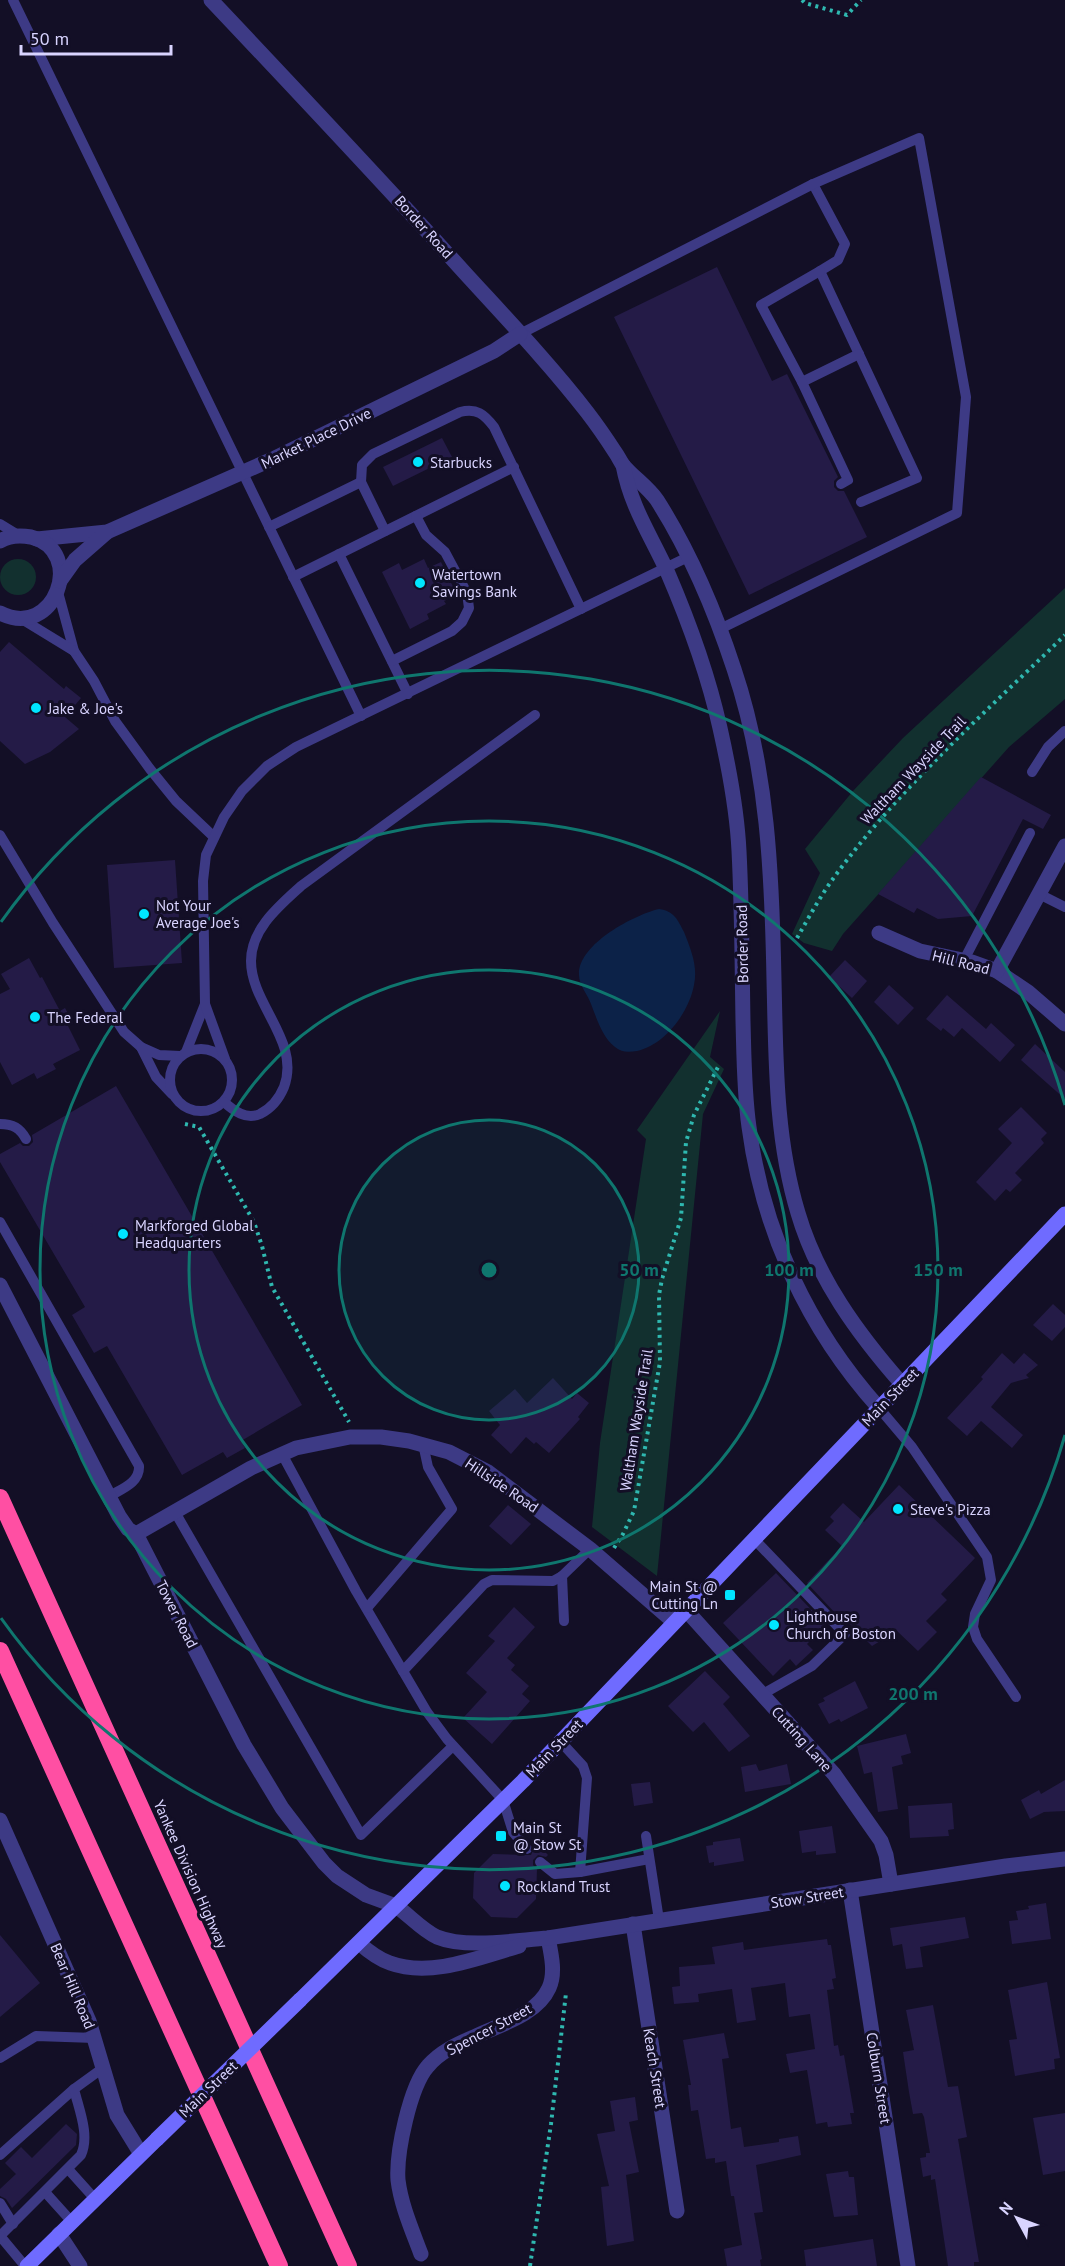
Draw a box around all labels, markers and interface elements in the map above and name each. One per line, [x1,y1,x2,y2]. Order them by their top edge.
scale bar [21,18,171,56]
text: 50 m [30,27,69,50]
street label: Border Road [391,191,457,263]
street label: Market Place Drive [258,403,374,473]
place label: Starbucks [430,453,492,472]
marker: Starbucks [411,455,425,469]
place label: Watertown Savings Bank [432,565,518,601]
marker: Watertown Savings Bank [413,576,427,590]
place label: Jake & Joe's [47,699,123,718]
marker: Jake & Joe's [29,701,43,715]
street label: Waltham Wayside Trail [856,711,970,828]
place label: Not Your Average Joe's [156,896,240,932]
street label: Border Road [732,905,752,983]
marker: Not Your Average Joe's [137,907,151,921]
street label: Hill Road [930,946,992,978]
place label: The Federal [47,1008,124,1027]
marker: The Federal [28,1010,42,1024]
place label: Markforged Global Headquarters [135,1216,254,1252]
marker: Markforged Global Headquarters [116,1227,130,1241]
text: 50 m [619,1258,659,1281]
text: 100 m [764,1258,814,1281]
text: 150 m [913,1258,963,1281]
centre of rings [479,1260,499,1280]
street label: Waltham Wayside Trail [615,1347,657,1492]
street label: Main Street [858,1364,922,1430]
street label: Hillside Road [462,1453,542,1517]
place label: Steve's Pizza [910,1500,991,1519]
marker: Steve's Pizza [891,1502,905,1516]
street label: Tower Road [152,1577,202,1651]
place label: Main St @ Cutting Ln [649,1577,718,1613]
marker: Main St @ Cutting Ln [723,1588,737,1602]
place label: Lighthouse Church of Boston [786,1607,896,1643]
marker: Lighthouse Church of Boston [767,1618,781,1632]
text: 200 m [888,1682,938,1705]
street label: Cutting Lane [768,1702,836,1776]
street label: Main Street [522,1715,586,1781]
street label: Yankee Division Highway [150,1797,232,1951]
place label: Main St @ Stow St [513,1818,581,1854]
marker: Main St @ Stow St [494,1829,508,1843]
place label: Rockland Trust [517,1877,610,1896]
marker: Rockland Trust [498,1879,512,1893]
street label: Stow Street [769,1882,845,1912]
street label: Bear Hill Road [46,1940,100,2032]
street label: Spencer Street [443,1999,535,2059]
street label: Keach Street [639,2027,671,2109]
street label: Colburn Street [862,2031,896,2125]
street label: Main Street [175,2057,241,2121]
north arrow [987,2188,1047,2248]
text: N [995,2198,1017,2219]

